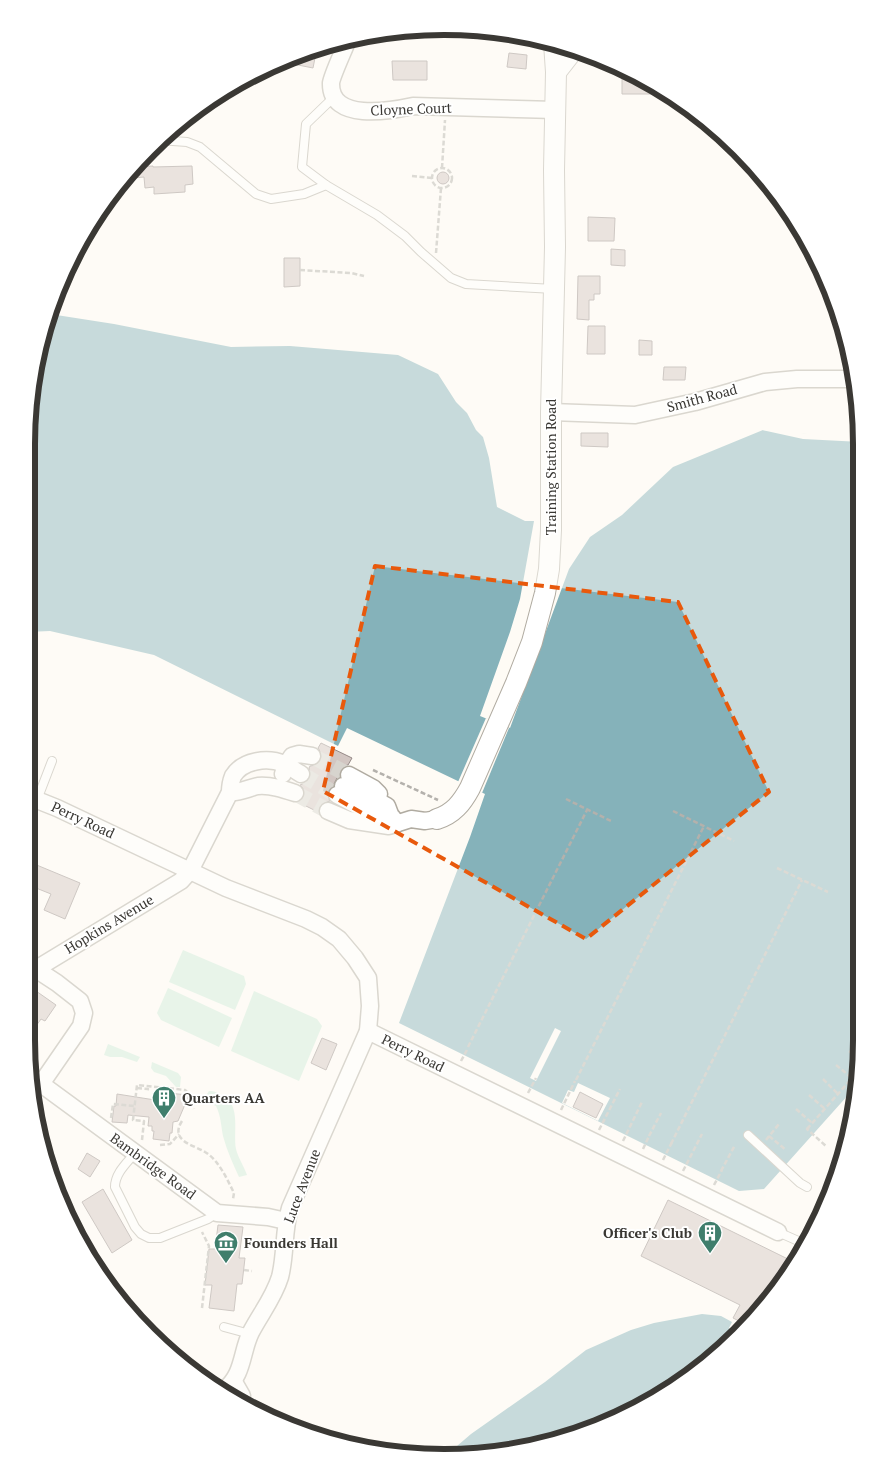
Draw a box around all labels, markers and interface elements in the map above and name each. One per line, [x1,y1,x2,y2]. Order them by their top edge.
street label: Cloyne Court [370,98,453,119]
street label: Smith Road [665,379,739,416]
street label: Training Station Road [541,399,560,535]
street label: Perry Road [49,797,118,843]
street label: Hopkins Avenue [61,890,157,958]
street label: Perry Road [379,1029,448,1076]
building icon: Quarters AA [151,1085,177,1119]
place label: Quarters AA [182,1088,265,1107]
street label: Bambridge Road [107,1128,200,1203]
street label: Luce Avenue [279,1146,324,1226]
building icon: Officer's Club [697,1220,723,1254]
place label: Officer's Club [603,1223,692,1242]
museum icon: Founders Hall [213,1230,239,1264]
place label: Founders Hall [244,1233,338,1252]

